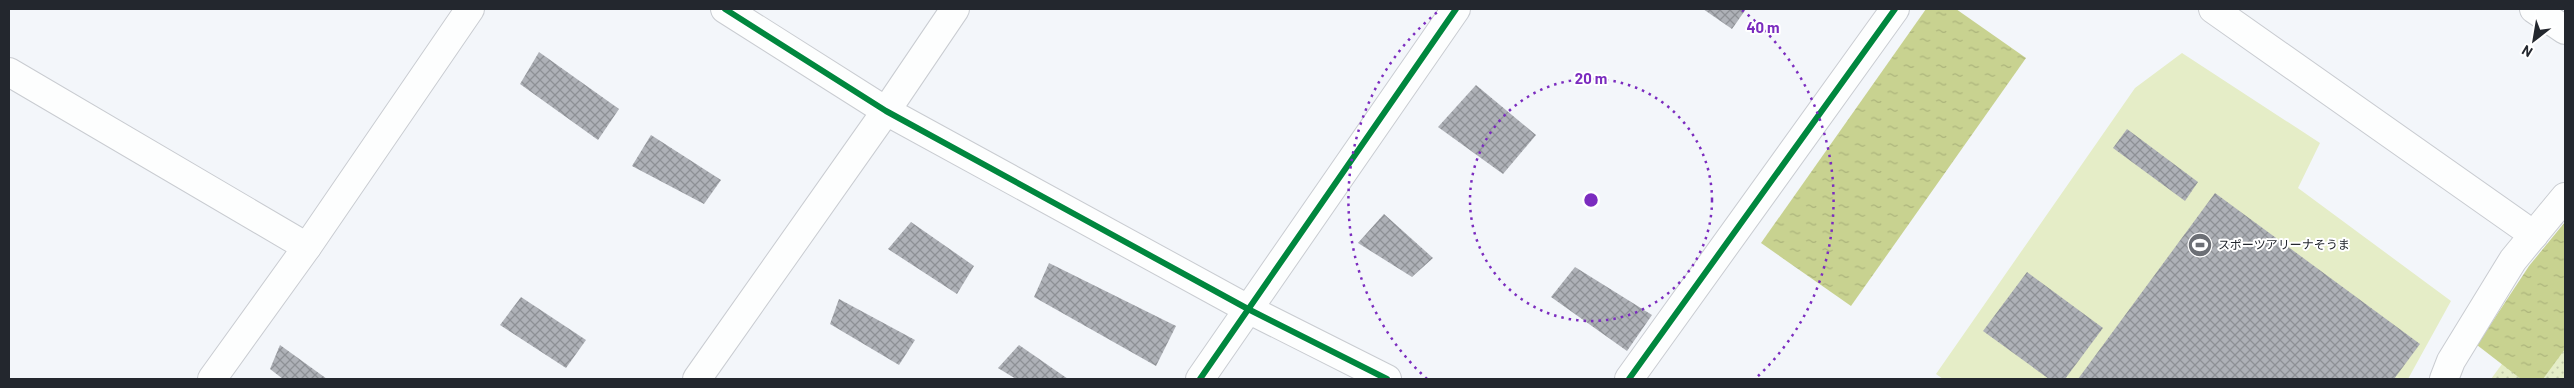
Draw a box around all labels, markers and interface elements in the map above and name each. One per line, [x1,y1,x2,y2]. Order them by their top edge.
north arrow [2509,15,2559,65]
text: 40 m [1746,18,1780,36]
text: N [2519,42,2535,61]
text: 20 m [1575,69,1607,87]
centre of rings [1582,191,1600,209]
sports icon: スポーツアリーナそうま [2187,232,2213,258]
place label: スポーツアリーナそうま [2218,237,2350,251]

